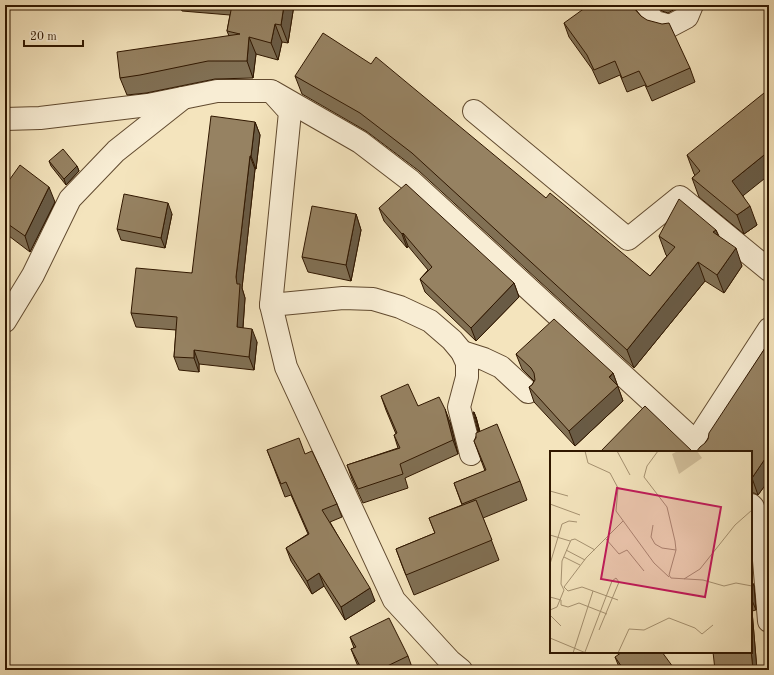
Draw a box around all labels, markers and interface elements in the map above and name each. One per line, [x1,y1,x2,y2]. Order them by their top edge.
scale bar [24,22,83,48]
text: 20 m [30,31,57,43]
inset map [550,451,752,653]

